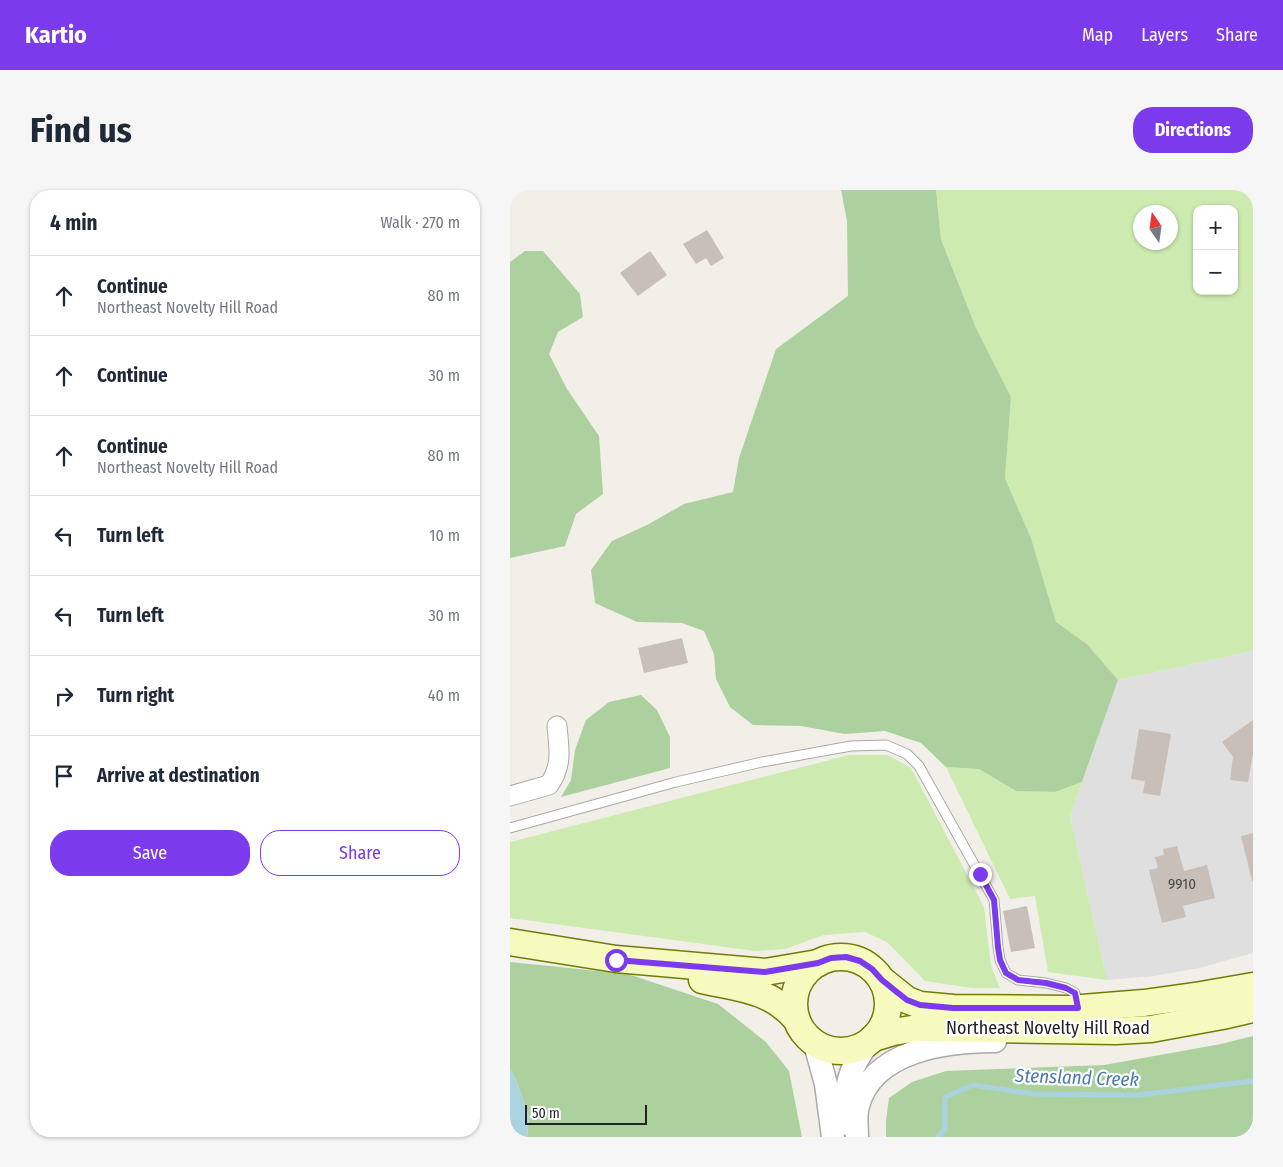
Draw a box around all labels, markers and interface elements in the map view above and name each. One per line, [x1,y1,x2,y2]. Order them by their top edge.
text: Kartio [25,21,87,49]
text: Map [1082,24,1113,46]
text: Layers [1141,24,1188,46]
text: Share [1216,24,1258,46]
button: Directions [1133,107,1253,153]
text: Find us [30,109,132,151]
north arrow [1133,205,1178,250]
map controls [1193,205,1238,295]
button: + [1193,205,1238,250]
text: 4 min [50,210,98,236]
text: Walk · 270 m [381,213,460,232]
button: − [1193,250,1238,295]
text: Continue [97,275,168,298]
icon: ahead [50,282,78,310]
text: 80 m [428,286,460,305]
text: Northeast Novelty Hill Road [97,298,278,317]
icon: ahead [50,362,78,390]
text: Continue [97,364,168,387]
text: 30 m [428,366,460,385]
text: Continue [97,435,168,458]
icon: ahead [50,442,78,470]
text: 80 m [428,446,460,465]
text: Northeast Novelty Hill Road [97,458,278,477]
icon: left [50,522,78,550]
text: Turn left [97,524,164,547]
text: 10 m [429,526,460,545]
icon: left [50,602,78,630]
text: Turn left [97,604,164,627]
text: 30 m [428,606,460,625]
icon: right [50,682,78,710]
text: Turn right [97,684,174,707]
text: 40 m [428,686,460,705]
icon: arrive [50,762,78,790]
text: Arrive at destination [97,764,260,787]
button: Save [50,830,250,876]
button: Share [260,830,460,876]
route end [969,863,992,886]
house number: 9910 [1168,875,1196,893]
route start [605,949,628,972]
street label: Northeast Novelty Hill Road [946,1017,1150,1039]
water label: Stensland Creek [1014,1064,1139,1091]
scale bar [525,1102,648,1125]
text: 50 m [532,1105,560,1122]

